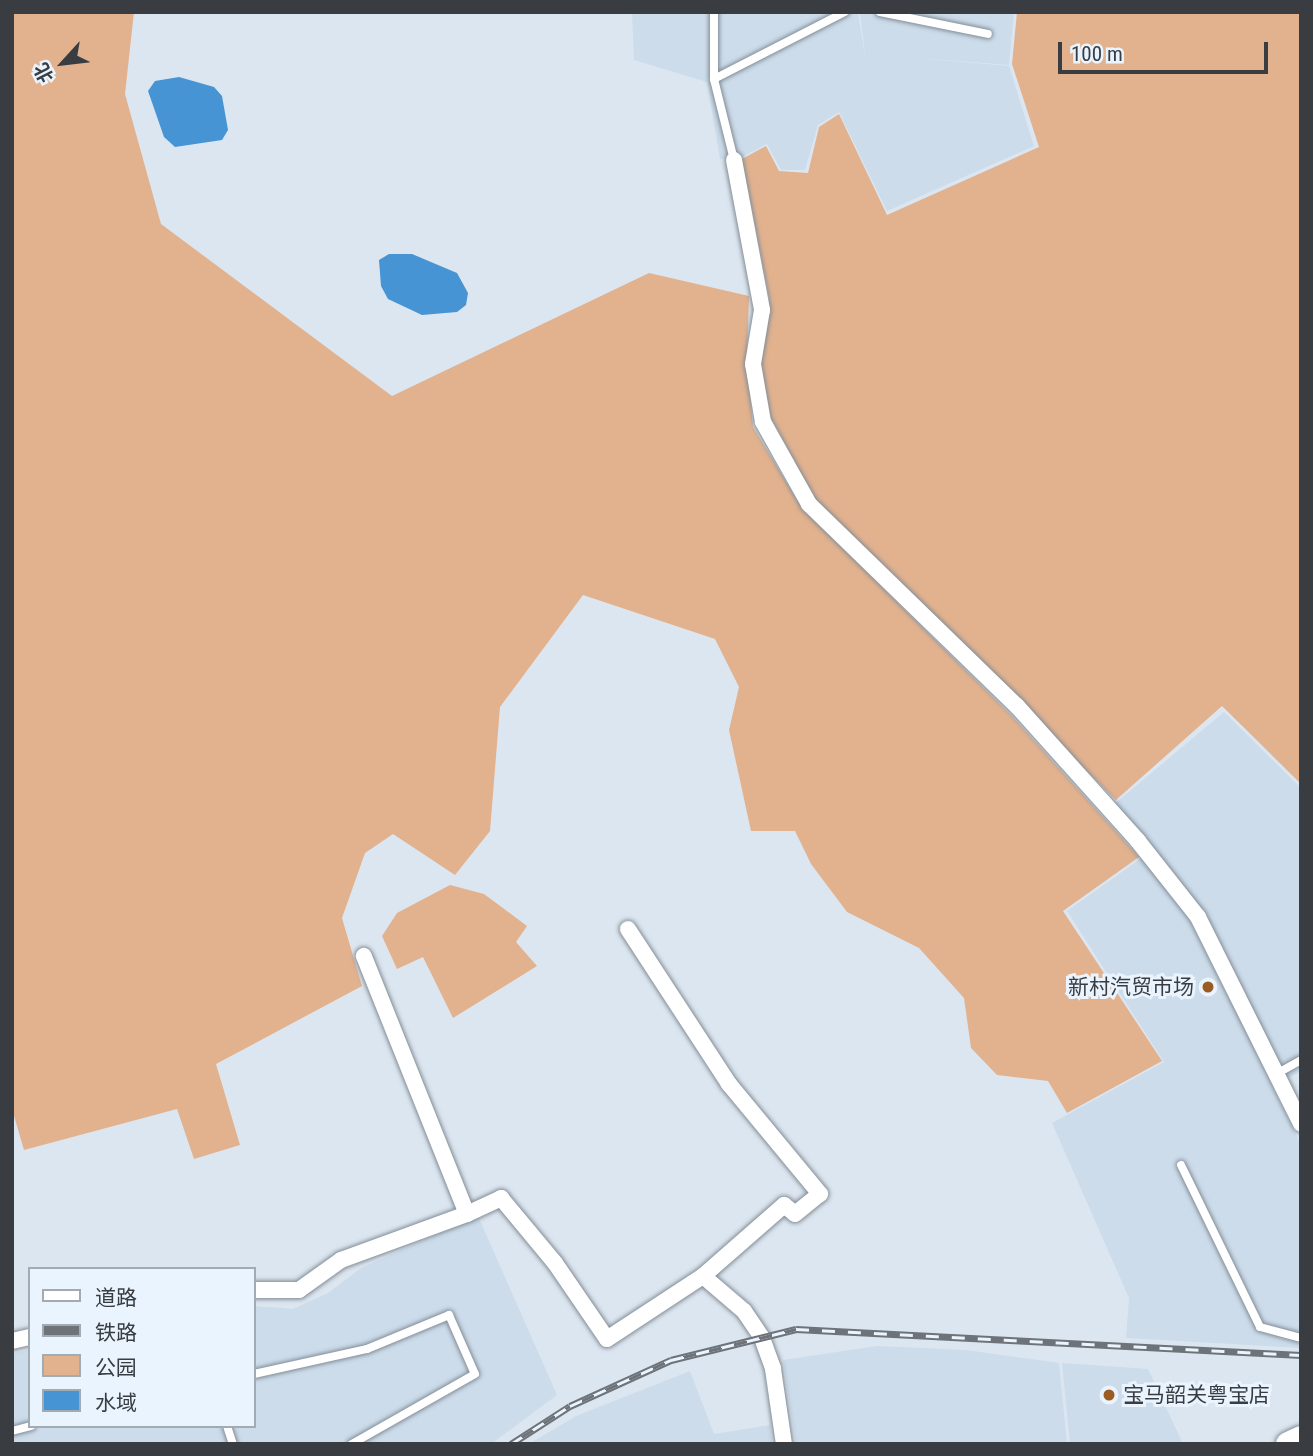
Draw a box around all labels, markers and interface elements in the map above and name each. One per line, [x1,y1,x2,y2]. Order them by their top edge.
north arrow [28,28,98,98]
scale bar [1061,28,1271,72]
text: 100 m [1071,42,1123,66]
text: 北 [29,59,58,86]
place label: 新村汽贸市场 [1068,974,1194,1000]
marker: 新村汽贸市场 [1200,979,1216,995]
legend [28,1267,256,1428]
text: 道路 [95,1286,137,1310]
text: 铁路 [95,1321,137,1345]
text: 公园 [95,1356,137,1380]
place label: 宝马韶关粤宝店 [1123,1382,1270,1408]
marker: 宝马韶关粤宝店 [1101,1387,1117,1403]
text: 水域 [95,1391,137,1415]

